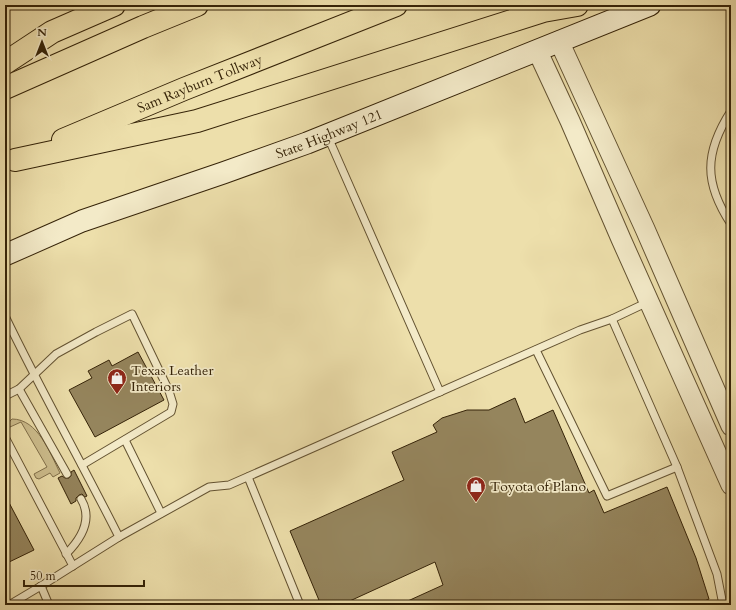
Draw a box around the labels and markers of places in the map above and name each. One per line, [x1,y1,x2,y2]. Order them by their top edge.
place label: Texas Leather Interiors [131,361,214,396]
shop icon: Texas Leather Interiors [106,367,128,395]
shop icon: Toyota of Plano [465,475,487,503]
place label: Toyota of Plano [490,477,586,496]

